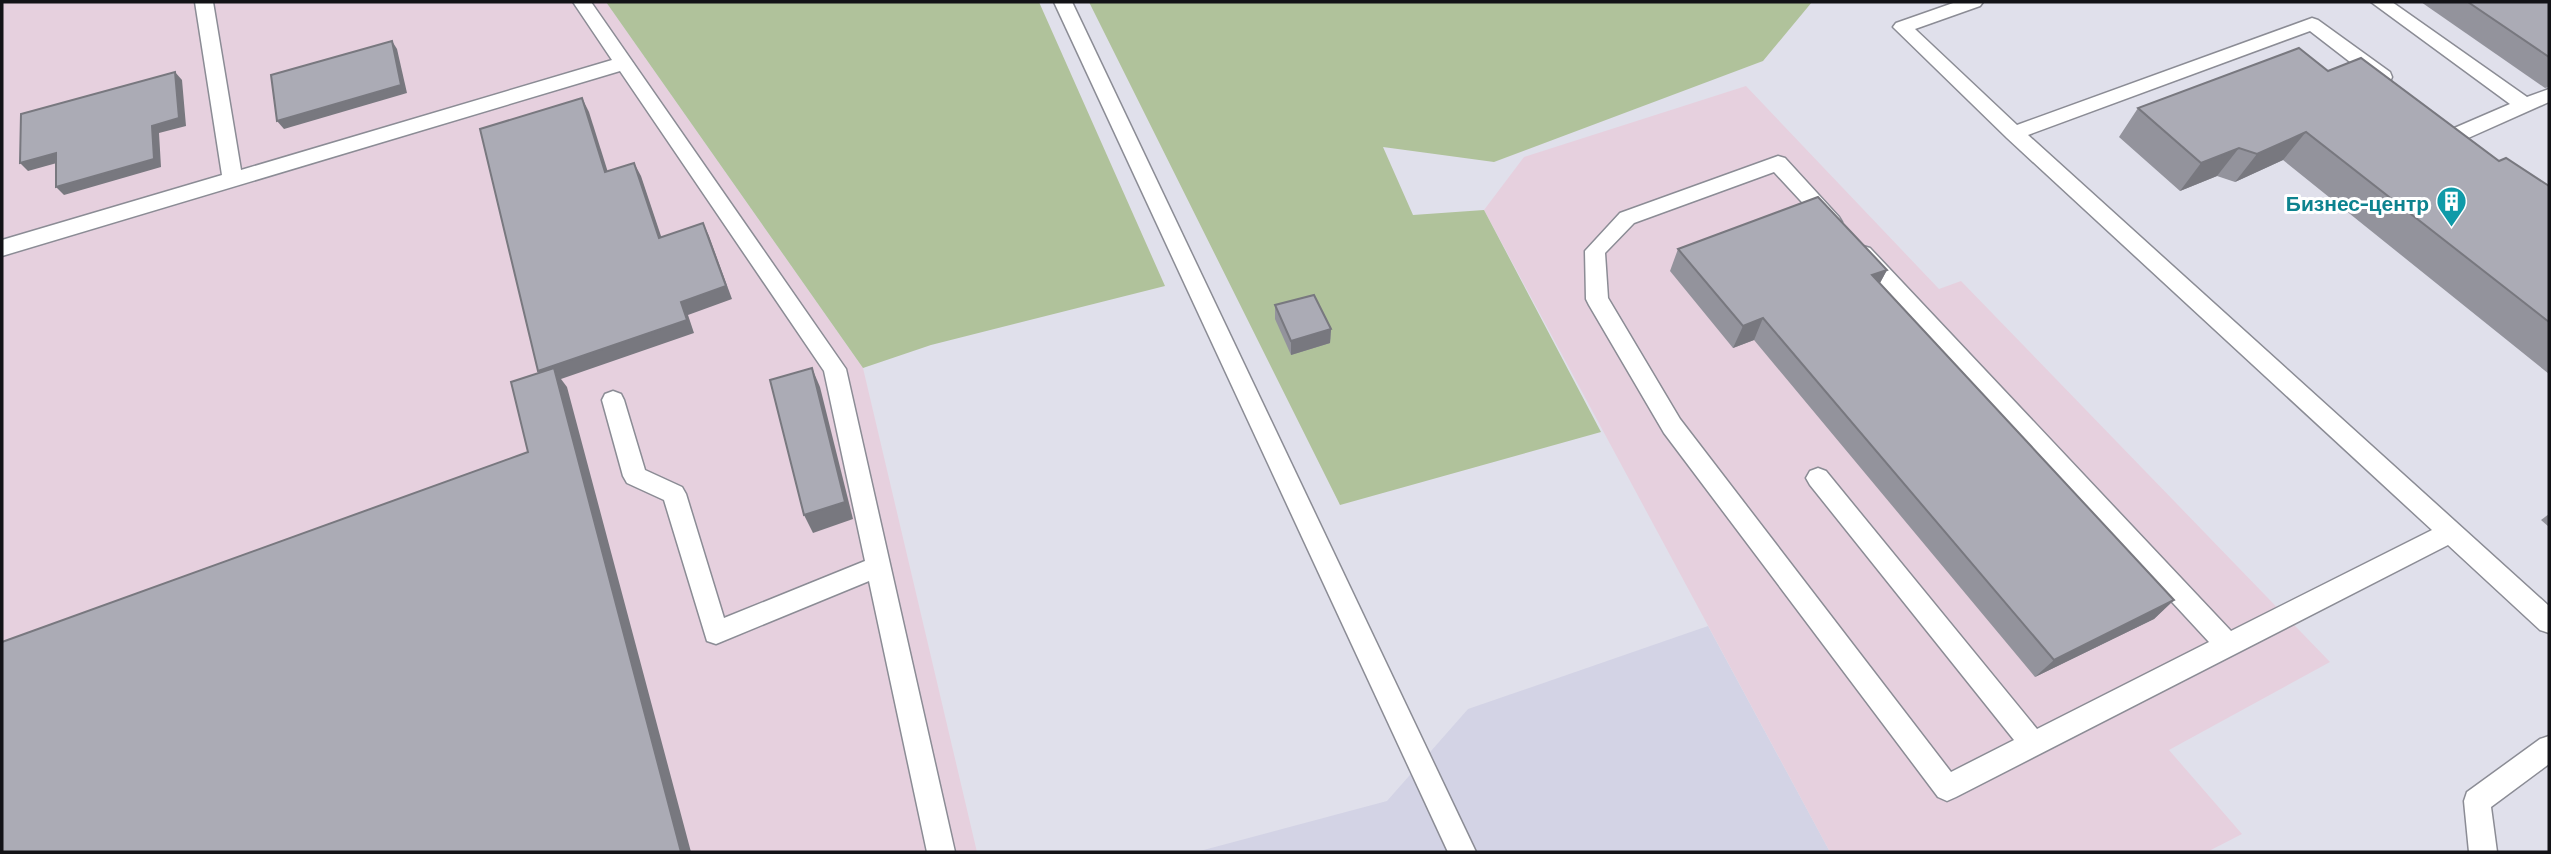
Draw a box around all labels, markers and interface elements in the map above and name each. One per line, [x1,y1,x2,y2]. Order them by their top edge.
building icon: Бизнес-центр [2435,185,2469,229]
place label: Бизнес-центр [2286,190,2429,215]

